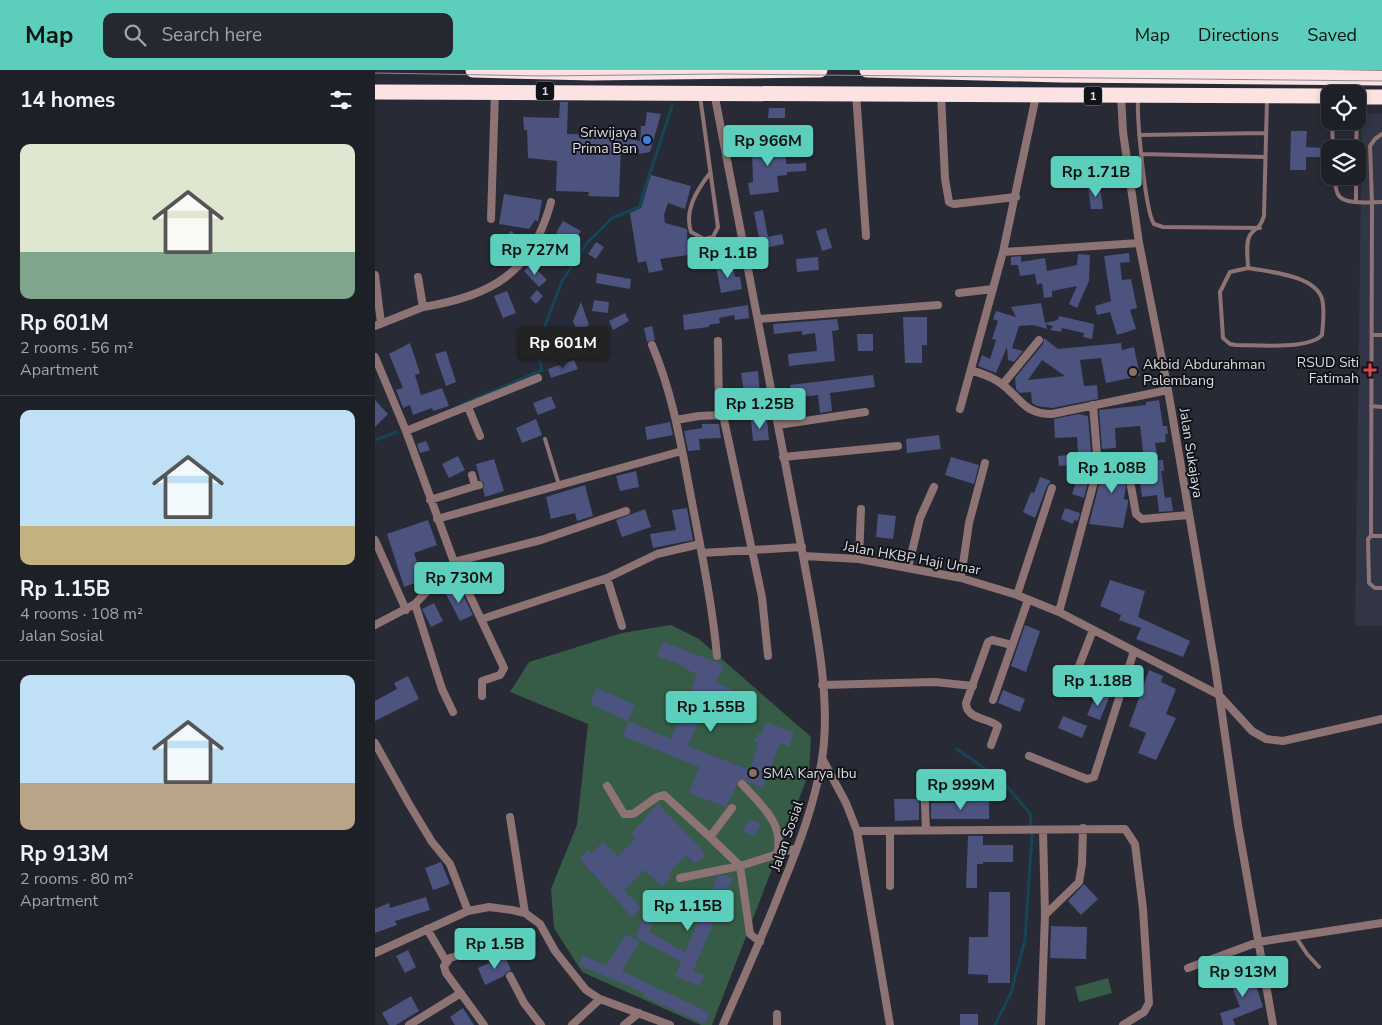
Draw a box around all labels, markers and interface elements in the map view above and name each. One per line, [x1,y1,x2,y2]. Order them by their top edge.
search box [103,13,453,58]
text: Map [25,19,73,51]
icon: search [121,21,149,49]
text: Search here [161,22,262,48]
text: Map [1135,23,1170,47]
text: Directions [1198,23,1279,47]
text: Saved [1307,23,1357,47]
road number: 1 [536,82,554,100]
map controls [1321,85,1366,185]
button: locate [1321,85,1366,130]
text: 14 homes [20,86,115,114]
icon: filters [327,86,355,114]
road number: 1 [1084,86,1102,106]
place label: Sriwijaya Prima Ban [572,123,637,158]
pin: Rp 966M [722,124,814,167]
text: Rp 966M [734,130,802,152]
marker: Sriwijaya Prima Ban [641,134,653,146]
button: layers [1321,140,1366,185]
pin: Rp 1.71B [1044,156,1148,198]
text: Rp 1.71B [1062,161,1130,183]
icon: home [143,177,233,267]
pin: Rp 727M [489,234,581,276]
pin: Rp 1.1B [682,236,774,279]
text: Rp 727M [501,239,569,261]
text: Rp 1.1B [698,242,758,264]
text: Rp 601M [20,309,109,337]
pin: Rp 601M [517,326,609,369]
text: Rp 601M [529,332,597,354]
text: 2 rooms · 56 m² [20,337,133,359]
place label: RSUD Siti Fatimah [1297,353,1359,388]
place label: Akbid Abdurahman Palembang [1143,355,1265,390]
text: Apartment [20,359,98,381]
marker: RSUD Siti Fatimah [1363,363,1377,377]
marker: Akbid Abdurahman Palembang [1127,366,1139,378]
pin: Rp 1.25B [708,388,812,430]
text: Rp 1.25B [726,393,794,415]
street label: Jalan Sukajaya [1174,406,1208,499]
icon: home [143,442,233,532]
pin: Rp 1.08B [1060,452,1164,494]
text: Rp 1.08B [1078,457,1146,479]
street label: Jalan HKBP Haji Umar [841,536,982,579]
pin: Rp 730M [413,562,505,604]
text: Rp 730M [425,567,493,589]
text: Rp 1.15B [20,575,110,603]
text: 4 rooms · 108 m² [20,603,143,625]
text: Jalan Sosial [20,625,103,647]
pin: Rp 1.18B [1046,664,1150,707]
text: Rp 1.18B [1064,670,1132,692]
pin: Rp 1.55B [659,690,763,733]
text: Rp 1.55B [677,696,745,718]
icon: home [143,707,233,797]
place label: SMA Karya Ibu [763,764,857,783]
marker: SMA Karya Ibu [747,767,759,779]
pin: Rp 999M [915,768,1007,811]
text: Rp 999M [927,774,995,796]
street label: Jalan Sosial [766,798,808,875]
text: Rp 913M [20,840,109,868]
text: 2 rooms · 80 m² [20,868,133,890]
text: Apartment [20,890,98,912]
pin: Rp 1.15B [636,890,740,932]
text: Rp 1.15B [654,895,722,917]
pin: Rp 1.5B [449,928,541,970]
text: Rp 1.5B [465,933,525,955]
pin: Rp 913M [1197,956,1289,998]
text: Rp 913M [1209,961,1277,983]

